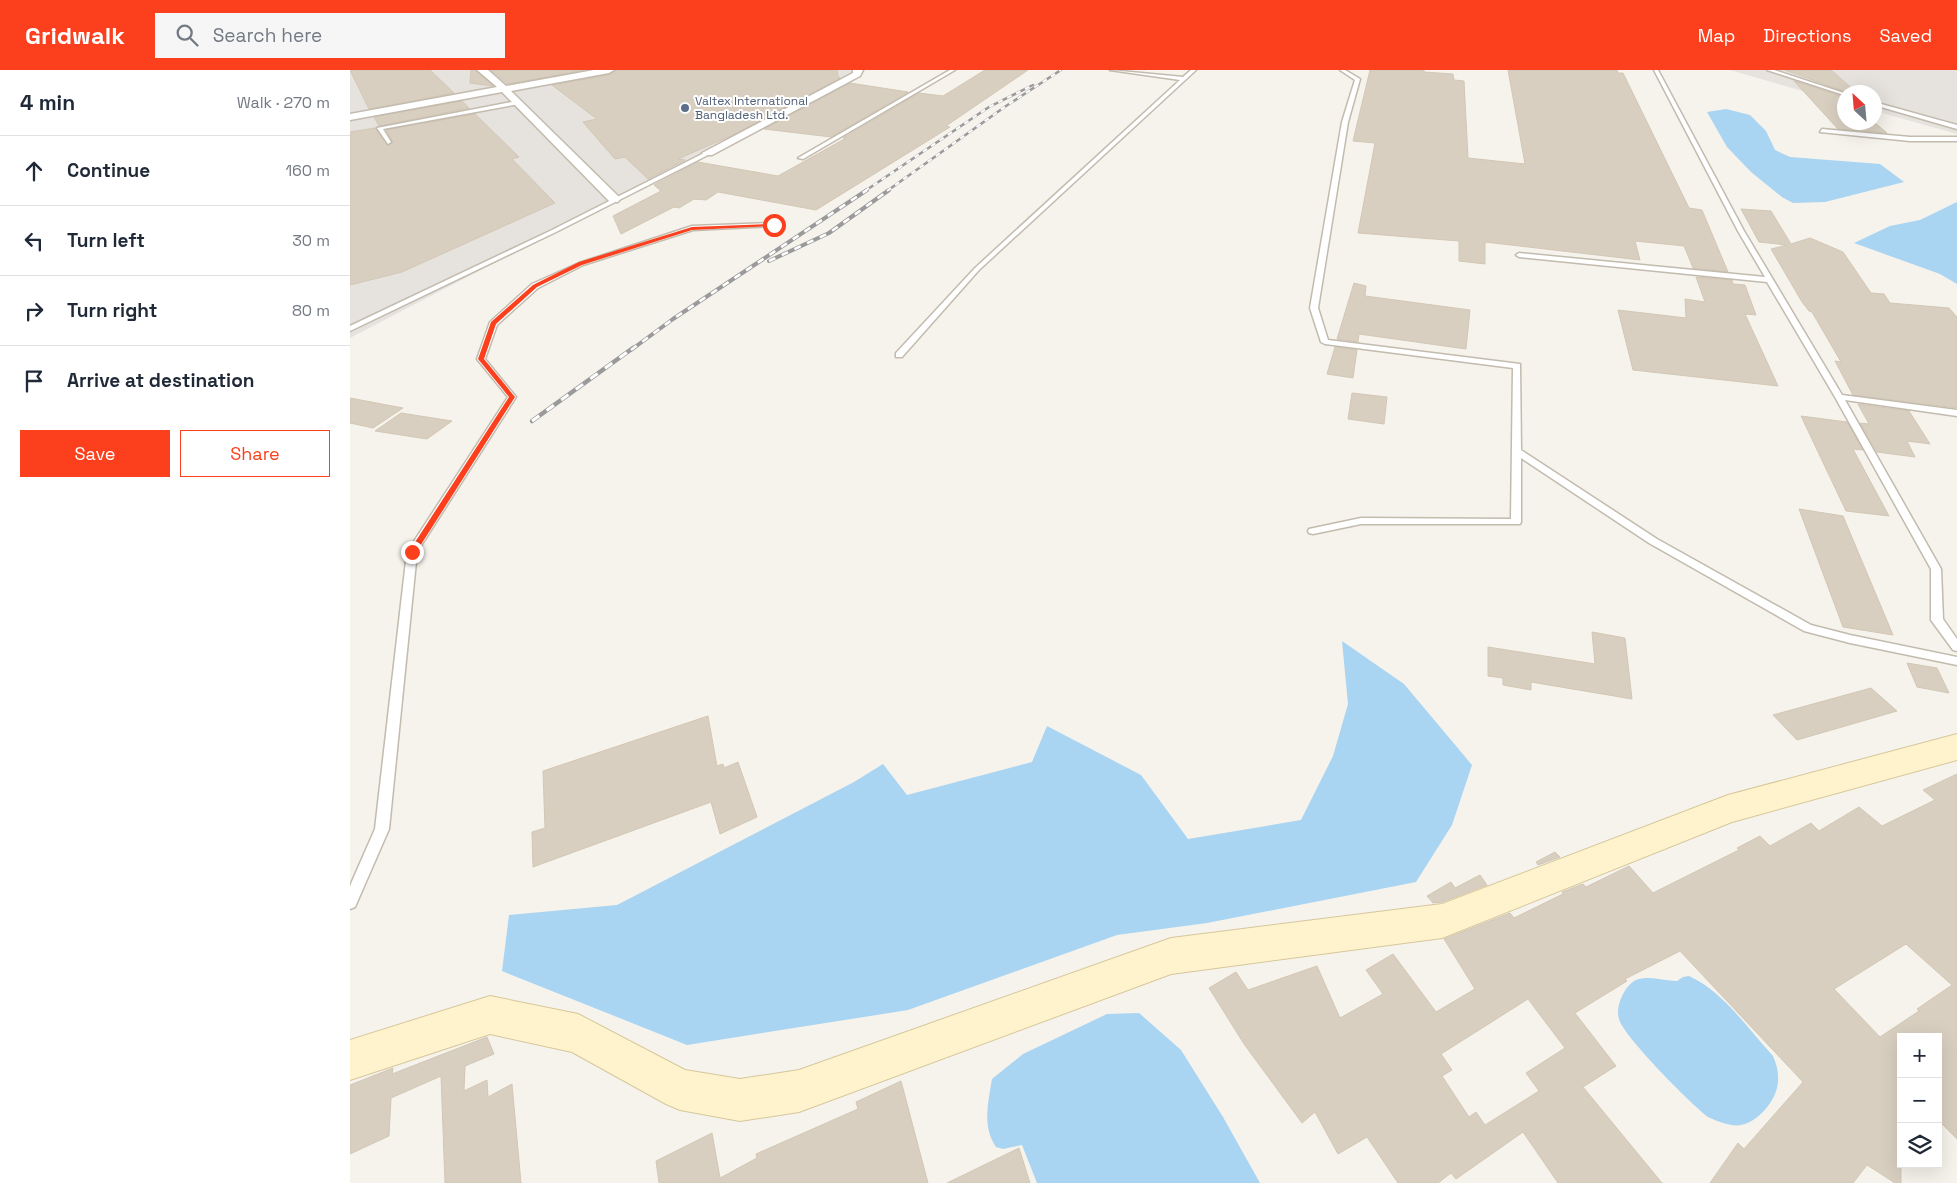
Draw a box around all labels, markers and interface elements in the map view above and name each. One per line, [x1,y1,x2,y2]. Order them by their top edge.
search box [155,13,505,58]
text: Gridwalk [25,20,125,51]
icon: search [173,21,201,49]
text: Search here [213,23,322,48]
text: Map [1698,24,1735,47]
text: Directions [1763,24,1852,47]
text: Saved [1880,24,1932,47]
north arrow [1837,85,1882,130]
text: 4 min [20,89,75,116]
text: Walk · 270 m [237,92,330,113]
place label: Valtex International Bangladesh Ltd. [695,93,808,123]
marker: Valtex International Bangladesh Ltd. [679,102,691,114]
icon: ahead [20,157,48,185]
text: Continue [67,158,150,183]
text: 160 m [285,160,330,181]
route start [763,214,786,237]
icon: left [20,227,48,255]
text: Turn left [67,228,145,253]
text: 30 m [292,230,330,251]
icon: right [20,297,48,325]
text: Turn right [67,298,157,323]
text: 80 m [292,300,330,321]
icon: arrive [20,367,48,395]
text: Arrive at destination [67,368,255,393]
button: Save [20,430,170,477]
button: Share [180,430,330,477]
route end [401,541,424,564]
map controls [1897,1033,1942,1168]
button: + [1897,1033,1942,1078]
button: − [1897,1078,1942,1123]
button: layers [1897,1123,1942,1168]

